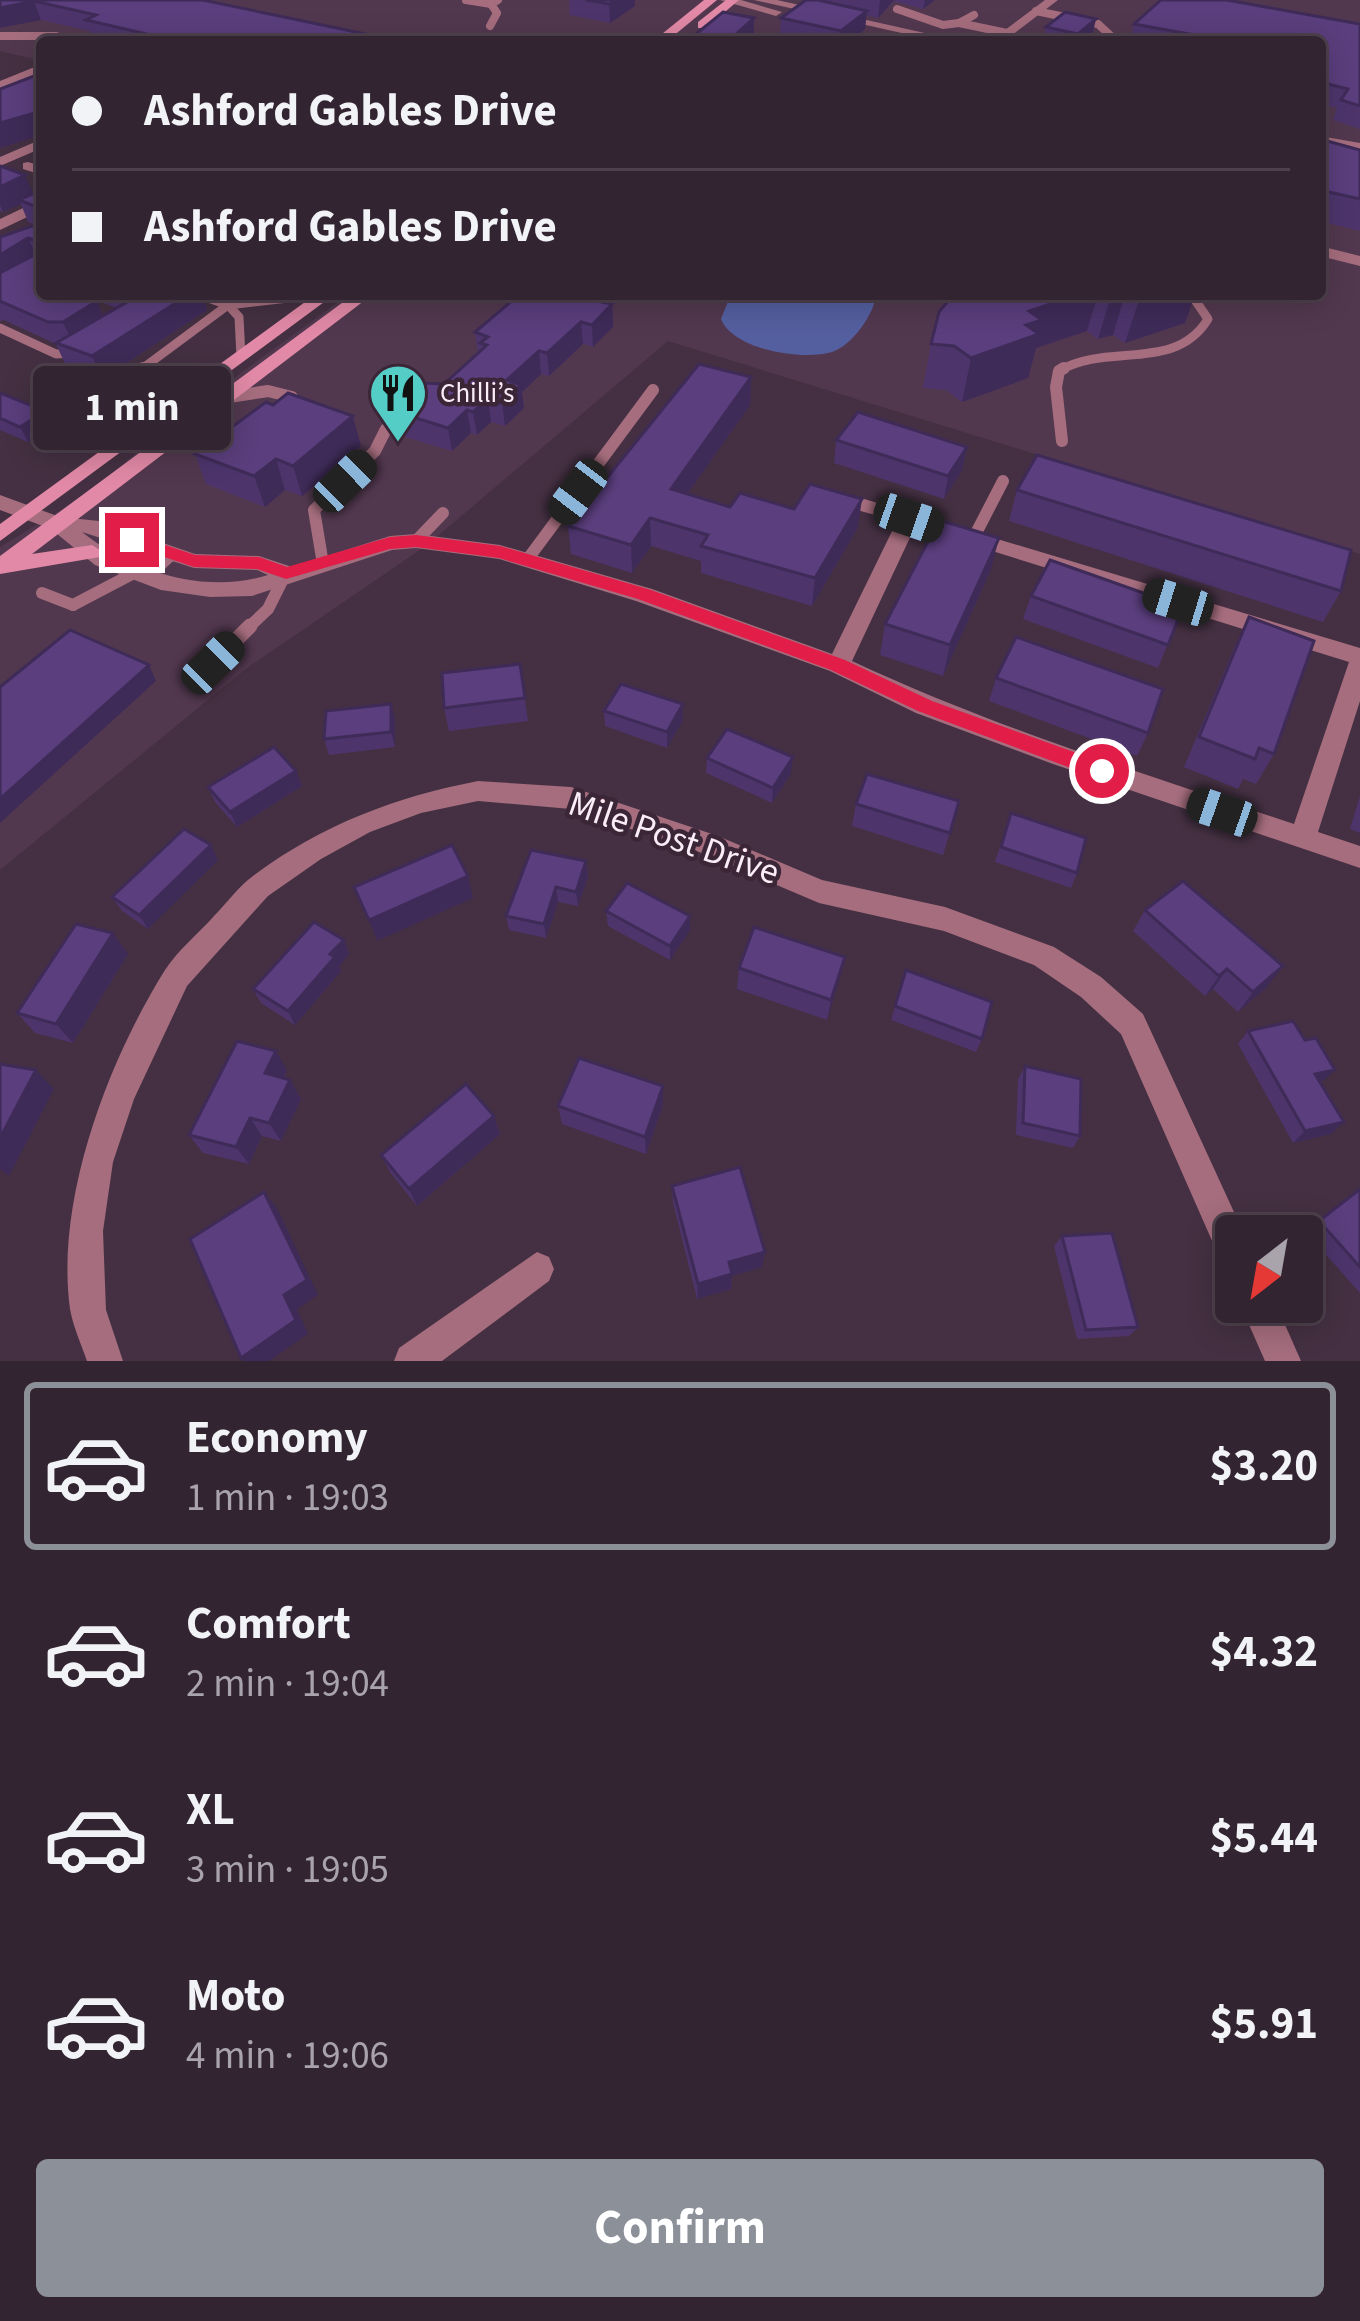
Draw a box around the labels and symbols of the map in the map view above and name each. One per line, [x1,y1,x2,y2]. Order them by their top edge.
restaurant icon: Chilli’s [367,362,429,444]
callout: 1 min [33,366,231,450]
place label: Chilli’s [440,374,514,413]
car [307,443,383,519]
car [542,452,614,532]
car [869,489,949,547]
route end [105,513,159,567]
car [1138,574,1218,630]
car [175,625,251,701]
route start [1075,744,1129,798]
street label: Mile Post Drive [562,778,786,898]
car [1182,783,1262,841]
north arrow [1215,1215,1323,1323]

